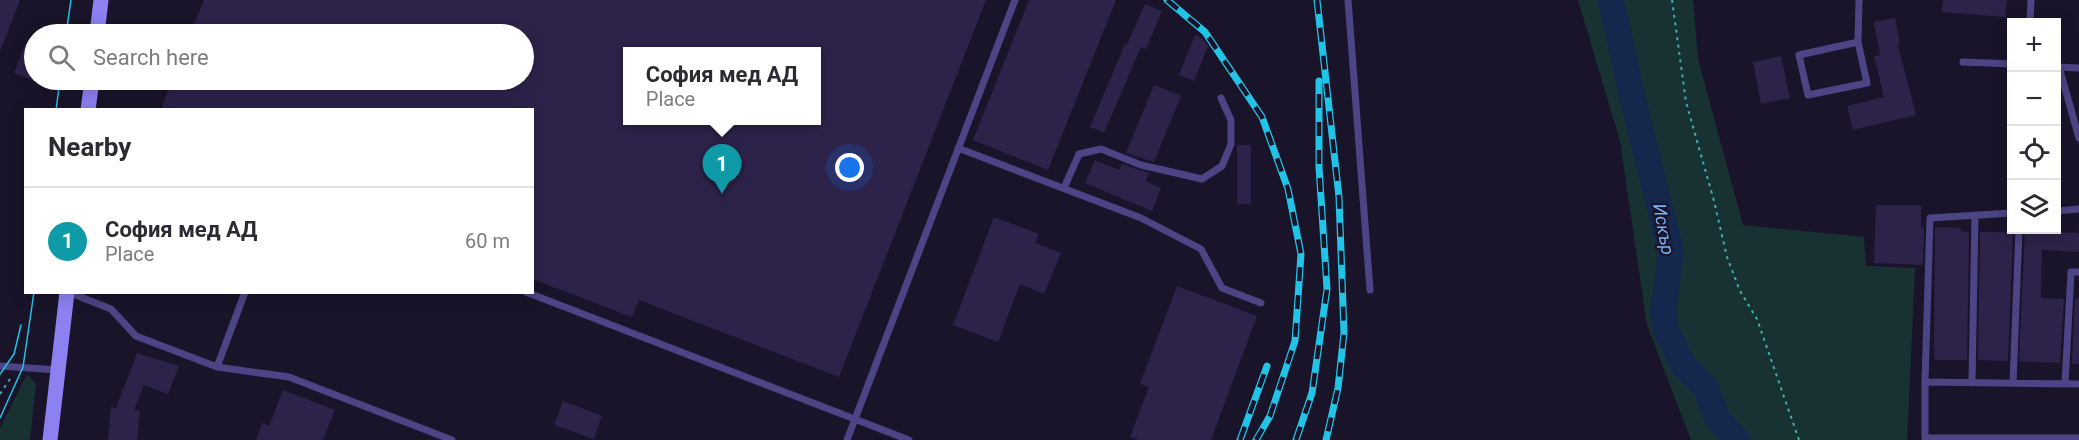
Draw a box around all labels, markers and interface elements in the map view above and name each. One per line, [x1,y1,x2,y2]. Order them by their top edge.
map controls [2007,18,2061,234]
button: + [2007,18,2061,72]
search box [24,24,534,90]
icon: search [45,41,78,74]
text: Search here [93,45,209,70]
popup [623,47,821,125]
text: София мед АД [646,62,798,87]
button: − [2007,72,2061,126]
text: Place [646,87,695,111]
button: locate [2007,126,2061,180]
text: Nearby [48,132,131,162]
pin: 1 [702,144,742,194]
your location [835,153,864,182]
button: layers [2007,180,2061,234]
water label: Искър [1649,202,1679,256]
text: София мед АД [105,217,257,242]
text: 1 [62,229,73,253]
text: 60 m [465,229,510,253]
text: Place [105,242,154,266]

